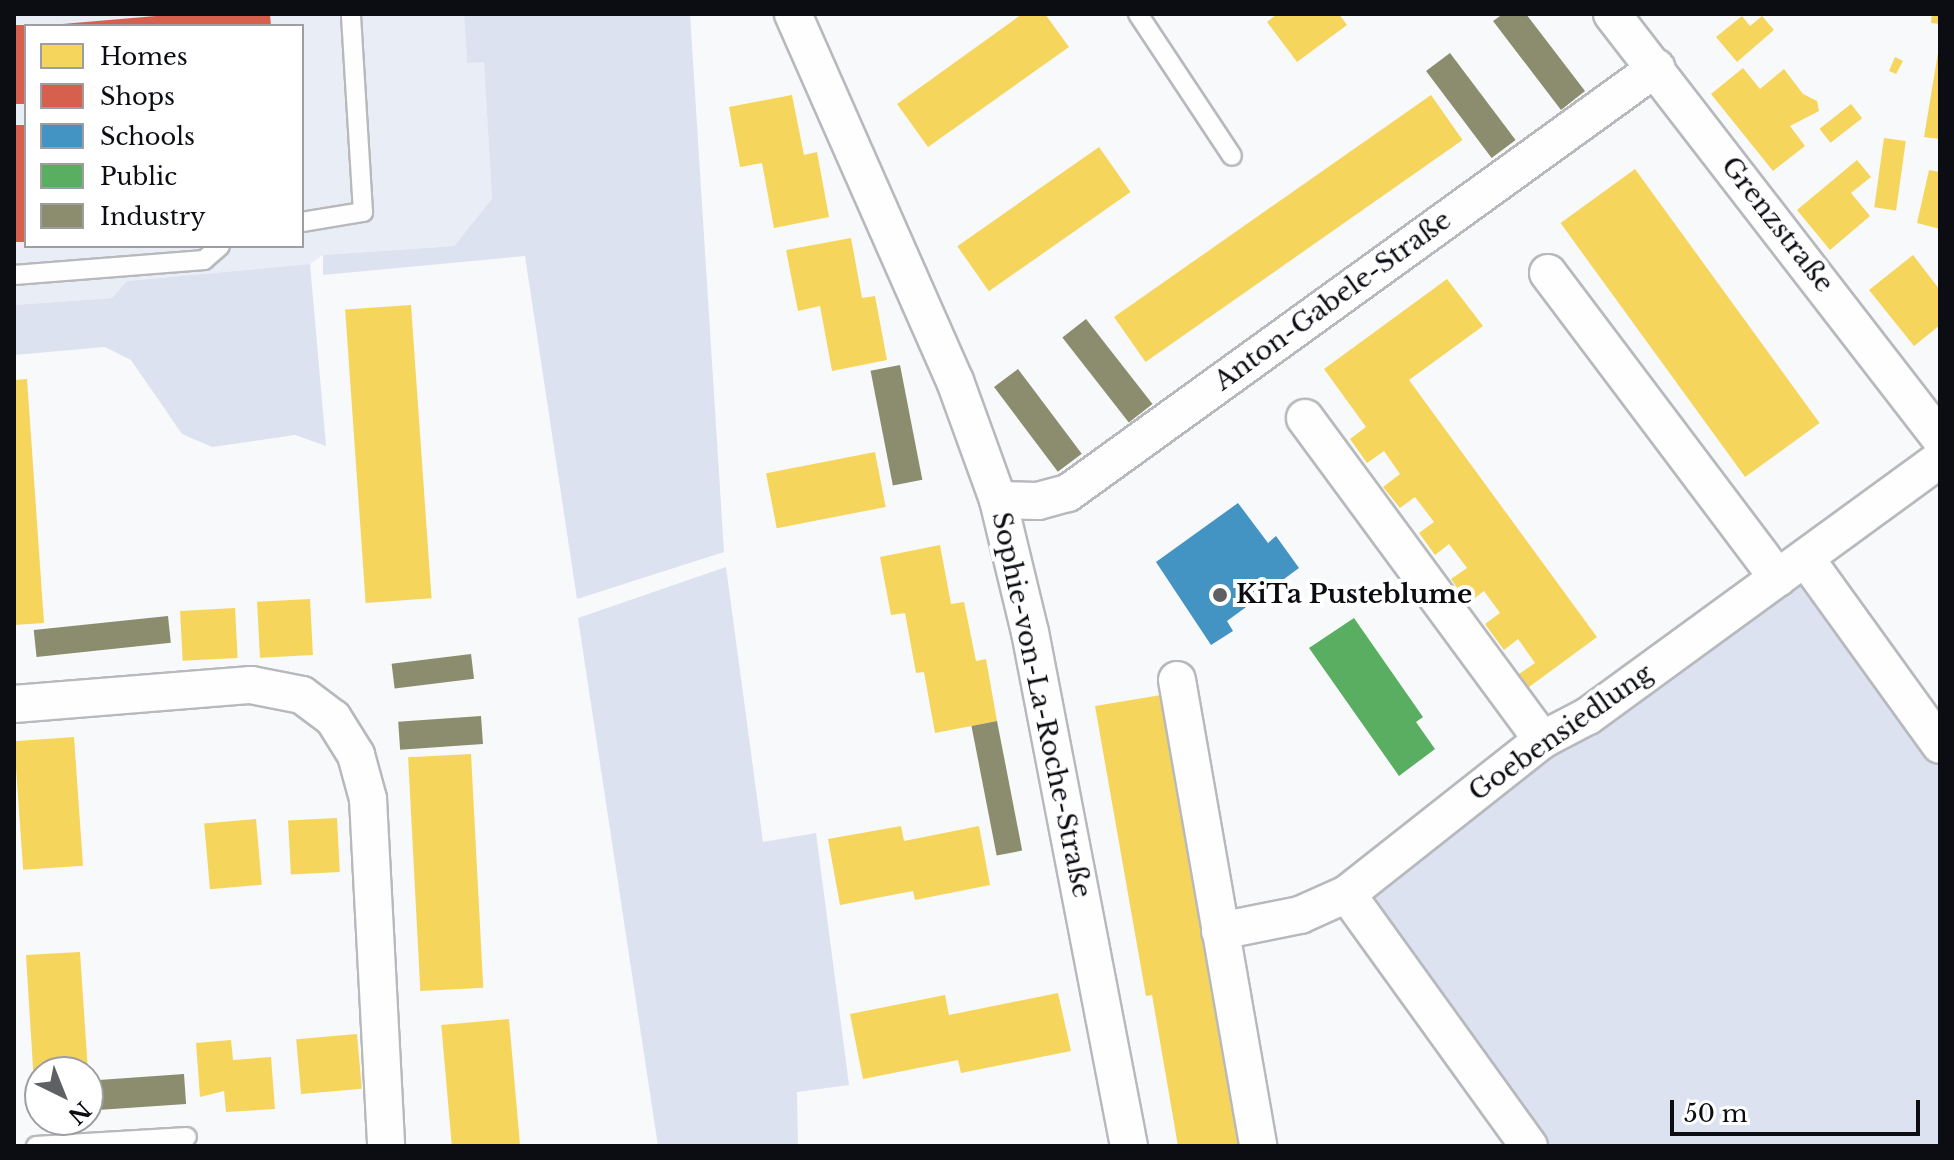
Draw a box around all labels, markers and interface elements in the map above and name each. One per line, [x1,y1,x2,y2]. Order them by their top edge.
legend [24,24,304,248]
text: Homes [100,42,188,71]
text: Shops [100,82,175,111]
text: Schools [100,122,195,151]
street label: Grenzstraße [1714,151,1840,299]
text: Public [100,162,177,191]
text: Industry [100,202,206,231]
street label: Anton-Gabele-Straße [1209,205,1457,397]
street label: Sophie-von-La-Roche-Straße [985,509,1097,901]
place label: KiTa Pusteblume [1236,579,1472,611]
marker: KiTa Pusteblume [1211,586,1229,604]
street label: Goebensiedlung [1463,658,1659,808]
north arrow [24,1056,104,1136]
scale bar [1674,1084,1924,1134]
text: N [63,1096,96,1129]
text: 50 m [1684,1099,1747,1128]

